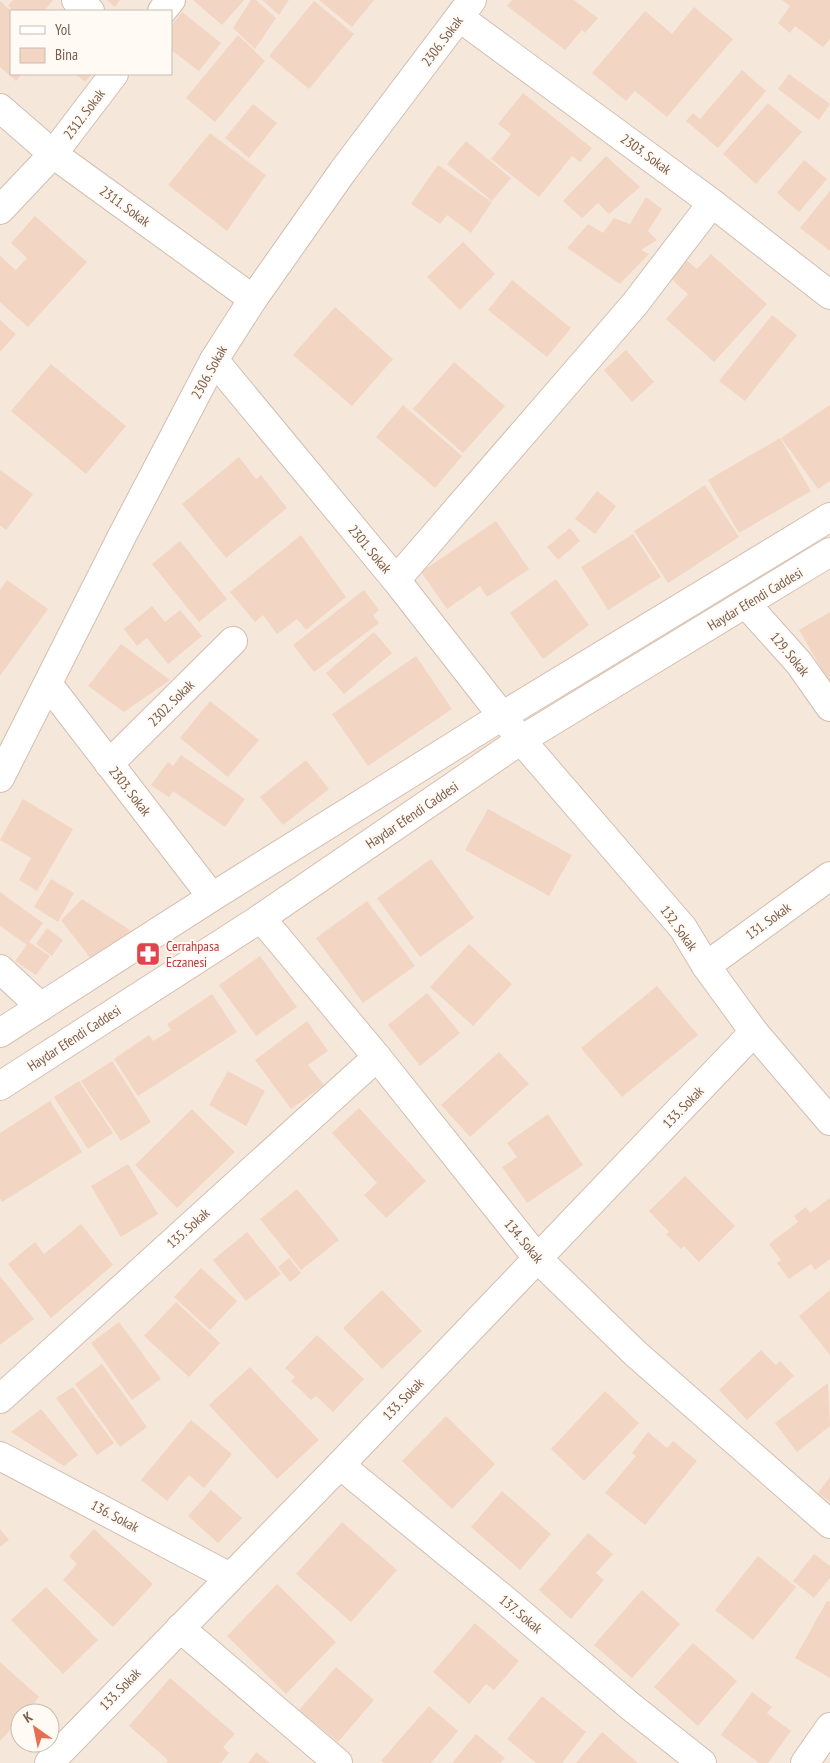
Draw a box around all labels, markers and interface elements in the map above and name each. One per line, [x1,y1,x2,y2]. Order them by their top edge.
legend [10,10,172,75]
street label: 2306. Sokak [417,12,467,70]
text: Yol [55,20,71,39]
text: Bina [55,45,78,64]
street label: 2312. Sokak [59,85,109,143]
street label: 2303. Sokak [617,130,675,179]
street label: 2311. Sokak [96,182,154,231]
street label: 2306. Sokak [187,342,231,402]
street label: 2301. Sokak [344,521,396,578]
street label: Haydar Efendi Caddesi [704,564,806,634]
street label: 129. Sokak [766,628,814,680]
street label: 2302. Sokak [144,676,198,730]
street label: 2303. Sokak [105,763,155,820]
street label: Haydar Efendi Caddesi [362,777,462,853]
street label: 131. Sokak [742,898,795,944]
street label: 132. Sokak [656,902,702,955]
place label: Cerrahpasa Eczanesi [166,937,219,971]
pharmacy icon: Cerrahpasa Eczanesi [135,941,161,967]
street label: Haydar Efendi Caddesi [24,1001,124,1075]
street label: 133. Sokak [658,1082,708,1132]
street label: 135. Sokak [163,1204,214,1252]
street label: 134. Sokak [500,1215,548,1267]
street label: 133. Sokak [378,1374,428,1424]
street label: 136. Sokak [88,1496,143,1536]
street label: 137. Sokak [496,1591,547,1638]
street label: 133. Sokak [95,1664,145,1714]
north arrow [10,1703,60,1753]
text: K [20,1707,36,1727]

